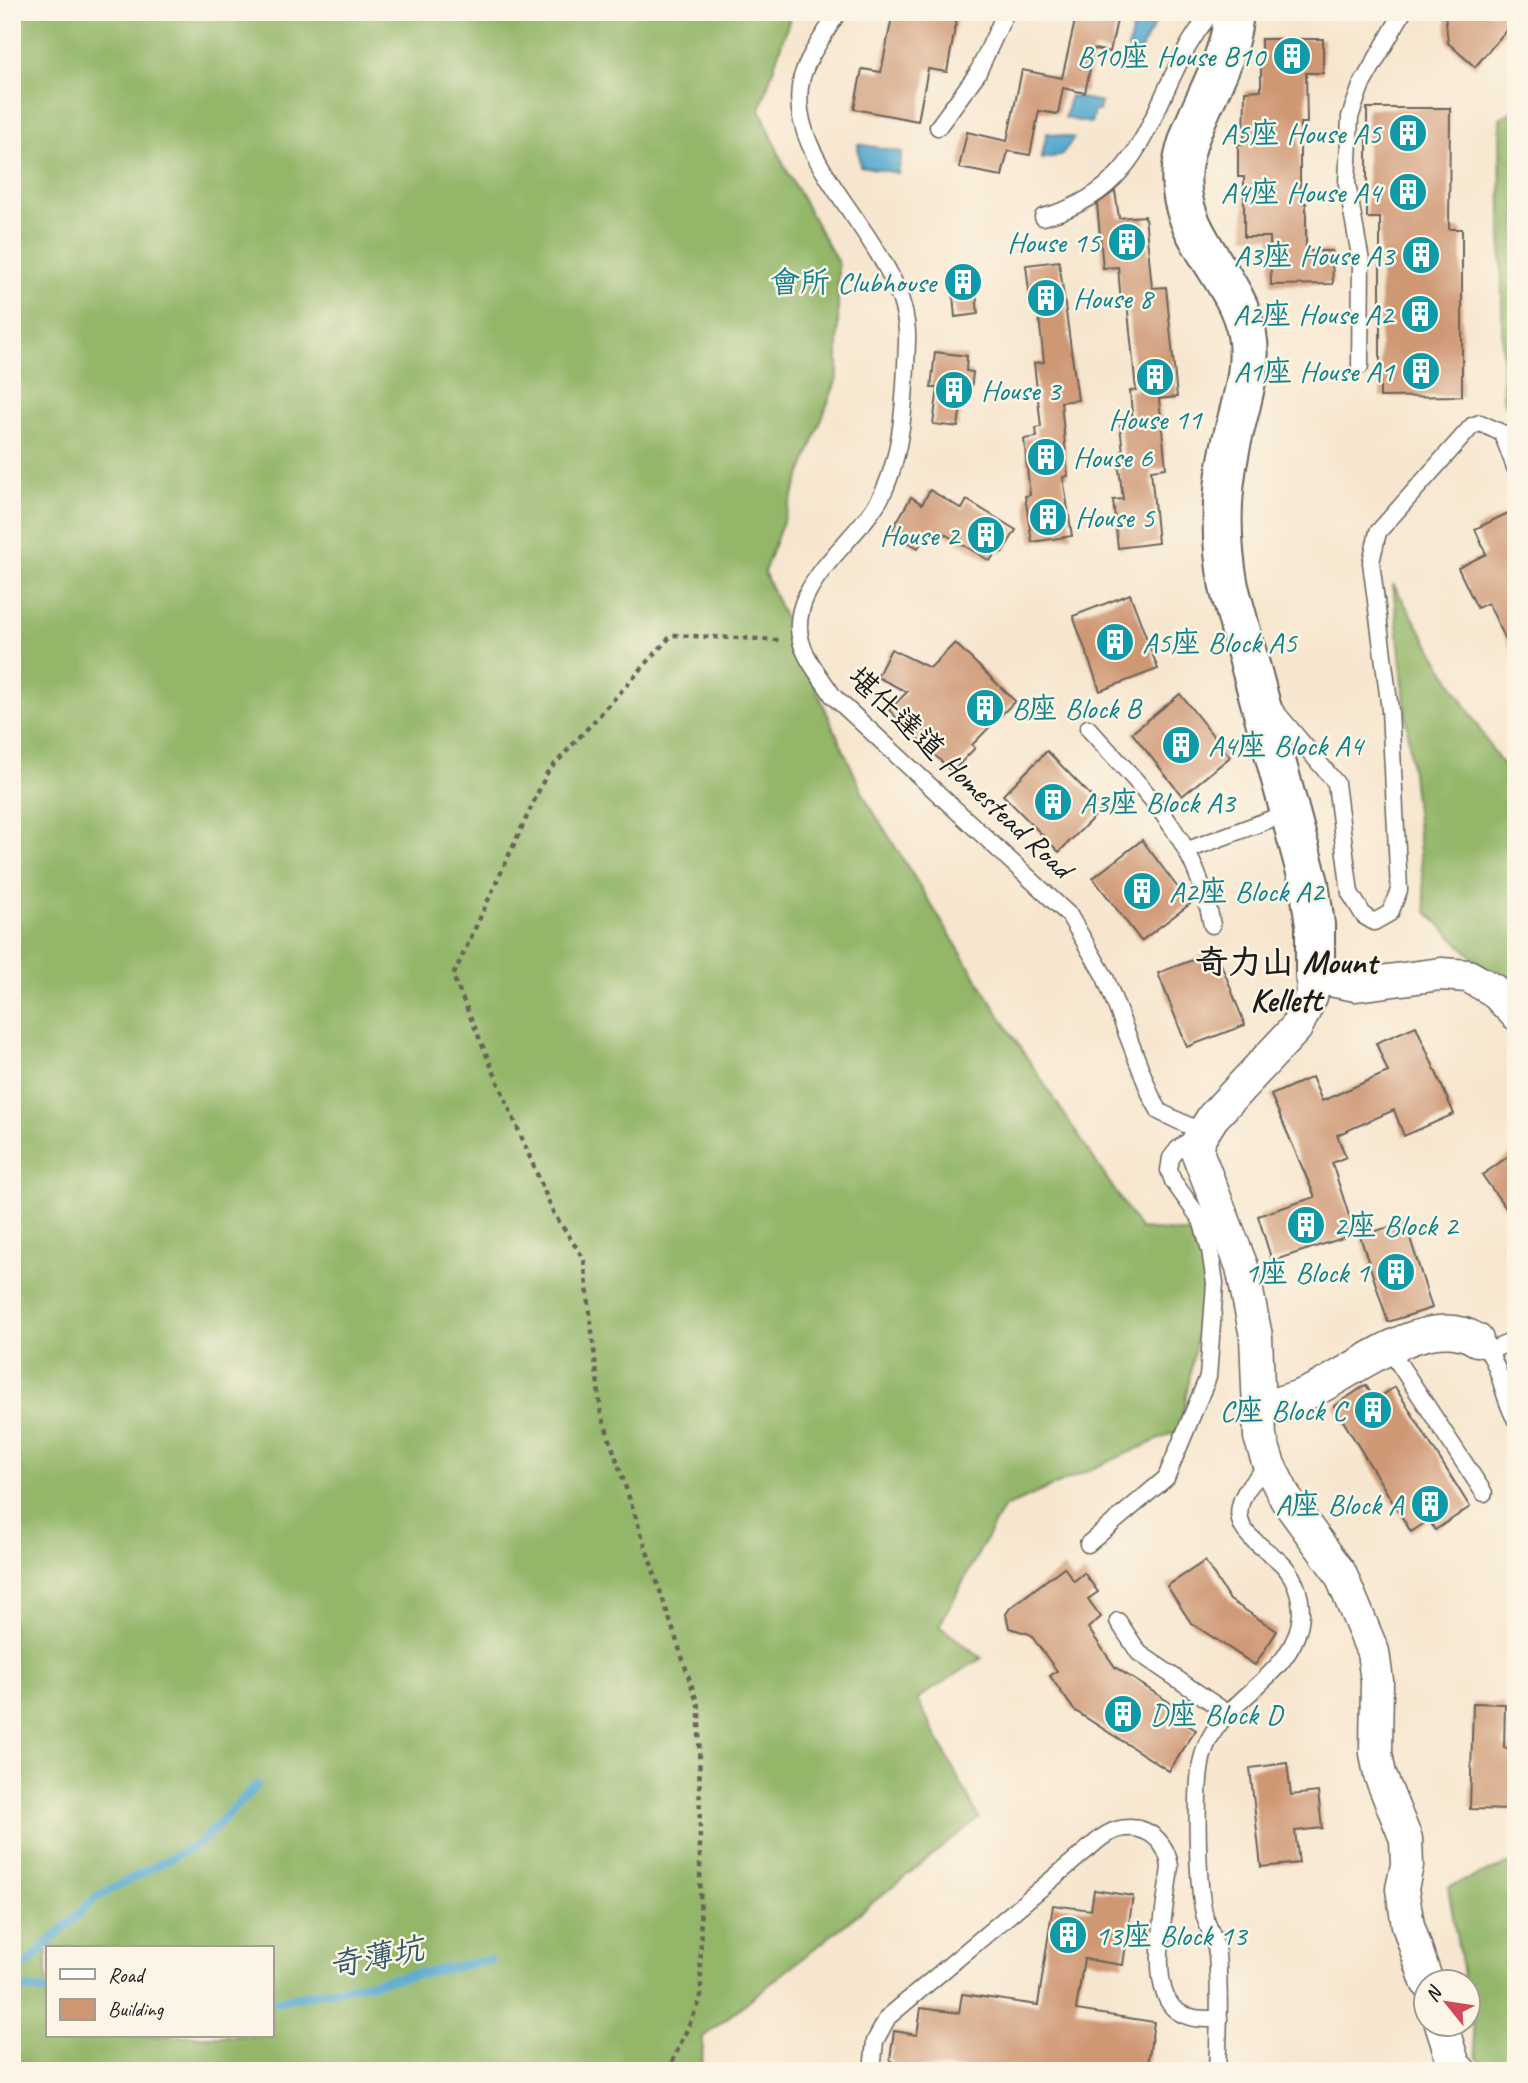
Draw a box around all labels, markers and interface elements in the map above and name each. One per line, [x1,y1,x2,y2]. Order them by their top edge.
building icon: B10座 House B10 [1271,35,1313,77]
place label: B10座 House B10 [1077,37,1267,75]
building icon: A5座 House A5 [1387,112,1429,154]
place label: A5座 House A5 [1221,114,1382,152]
building icon: A4座 House A4 [1387,171,1429,213]
place label: A4座 House A4 [1221,173,1383,211]
building icon: House 15 [1106,221,1148,263]
place label: House 15 [1007,223,1101,261]
building icon: A3座 House A3 [1400,234,1442,276]
place label: A3座 House A3 [1234,236,1396,274]
building icon: 會所 Clubhouse [942,261,984,303]
place label: 會所 Clubhouse [770,263,938,301]
building icon: House 8 [1025,277,1067,319]
place label: House 8 [1073,279,1155,317]
building icon: A2座 House A2 [1399,293,1441,335]
place label: A2座 House A2 [1233,295,1395,333]
building icon: A1座 House A1 [1400,350,1442,392]
place label: A1座 House A1 [1234,352,1395,390]
building icon: House 11 [1134,356,1176,398]
building icon: House 3 [933,369,975,411]
place label: House 3 [981,371,1063,409]
place label: House 11 [1109,400,1203,438]
building icon: House 6 [1025,436,1067,478]
place label: House 6 [1073,438,1154,476]
building icon: House 5 [1027,496,1069,538]
place label: House 5 [1075,498,1156,536]
building icon: House 2 [965,514,1007,556]
place label: House 2 [880,516,961,554]
building icon: A5座 Block A5 [1094,621,1136,663]
place label: A5座 Block A5 [1142,623,1298,661]
street label: 堪仕達道 Homestead Road [840,658,1083,889]
building icon: B座 Block B [964,687,1006,729]
place label: B座 Block B [1012,689,1143,727]
building icon: A4座 Block A4 [1160,724,1202,766]
place label: A4座 Block A4 [1208,726,1365,764]
building icon: A3座 Block A3 [1032,781,1074,823]
place label: A3座 Block A3 [1080,783,1237,821]
building icon: A2座 Block A2 [1121,870,1163,912]
place label: A2座 Block A2 [1169,872,1326,910]
district label: 奇力山 Mount Kellett [1195,941,1381,1021]
building icon: 2座 Block 2 [1285,1204,1327,1246]
place label: 2座 Block 2 [1333,1206,1460,1244]
building icon: 1座 Block 1 [1375,1251,1417,1293]
place label: 1座 Block 1 [1244,1253,1370,1291]
building icon: C座 Block C [1352,1389,1394,1431]
place label: C座 Block C [1220,1391,1350,1429]
building icon: A座 Block A [1409,1483,1451,1525]
place label: A座 Block A [1275,1485,1405,1523]
building icon: D座 Block D [1102,1693,1144,1735]
place label: D座 Block D [1150,1695,1285,1733]
building icon: 13座 Block 13 [1047,1914,1089,1956]
place label: 13座 Block 13 [1095,1916,1249,1954]
water label: 奇薄坑 [325,1927,430,1986]
legend [46,1946,273,2038]
text: Road [108,1962,147,1988]
north arrow [1412,1968,1482,2038]
text: N [1420,1981,1448,2006]
text: Building [108,1996,165,2022]

